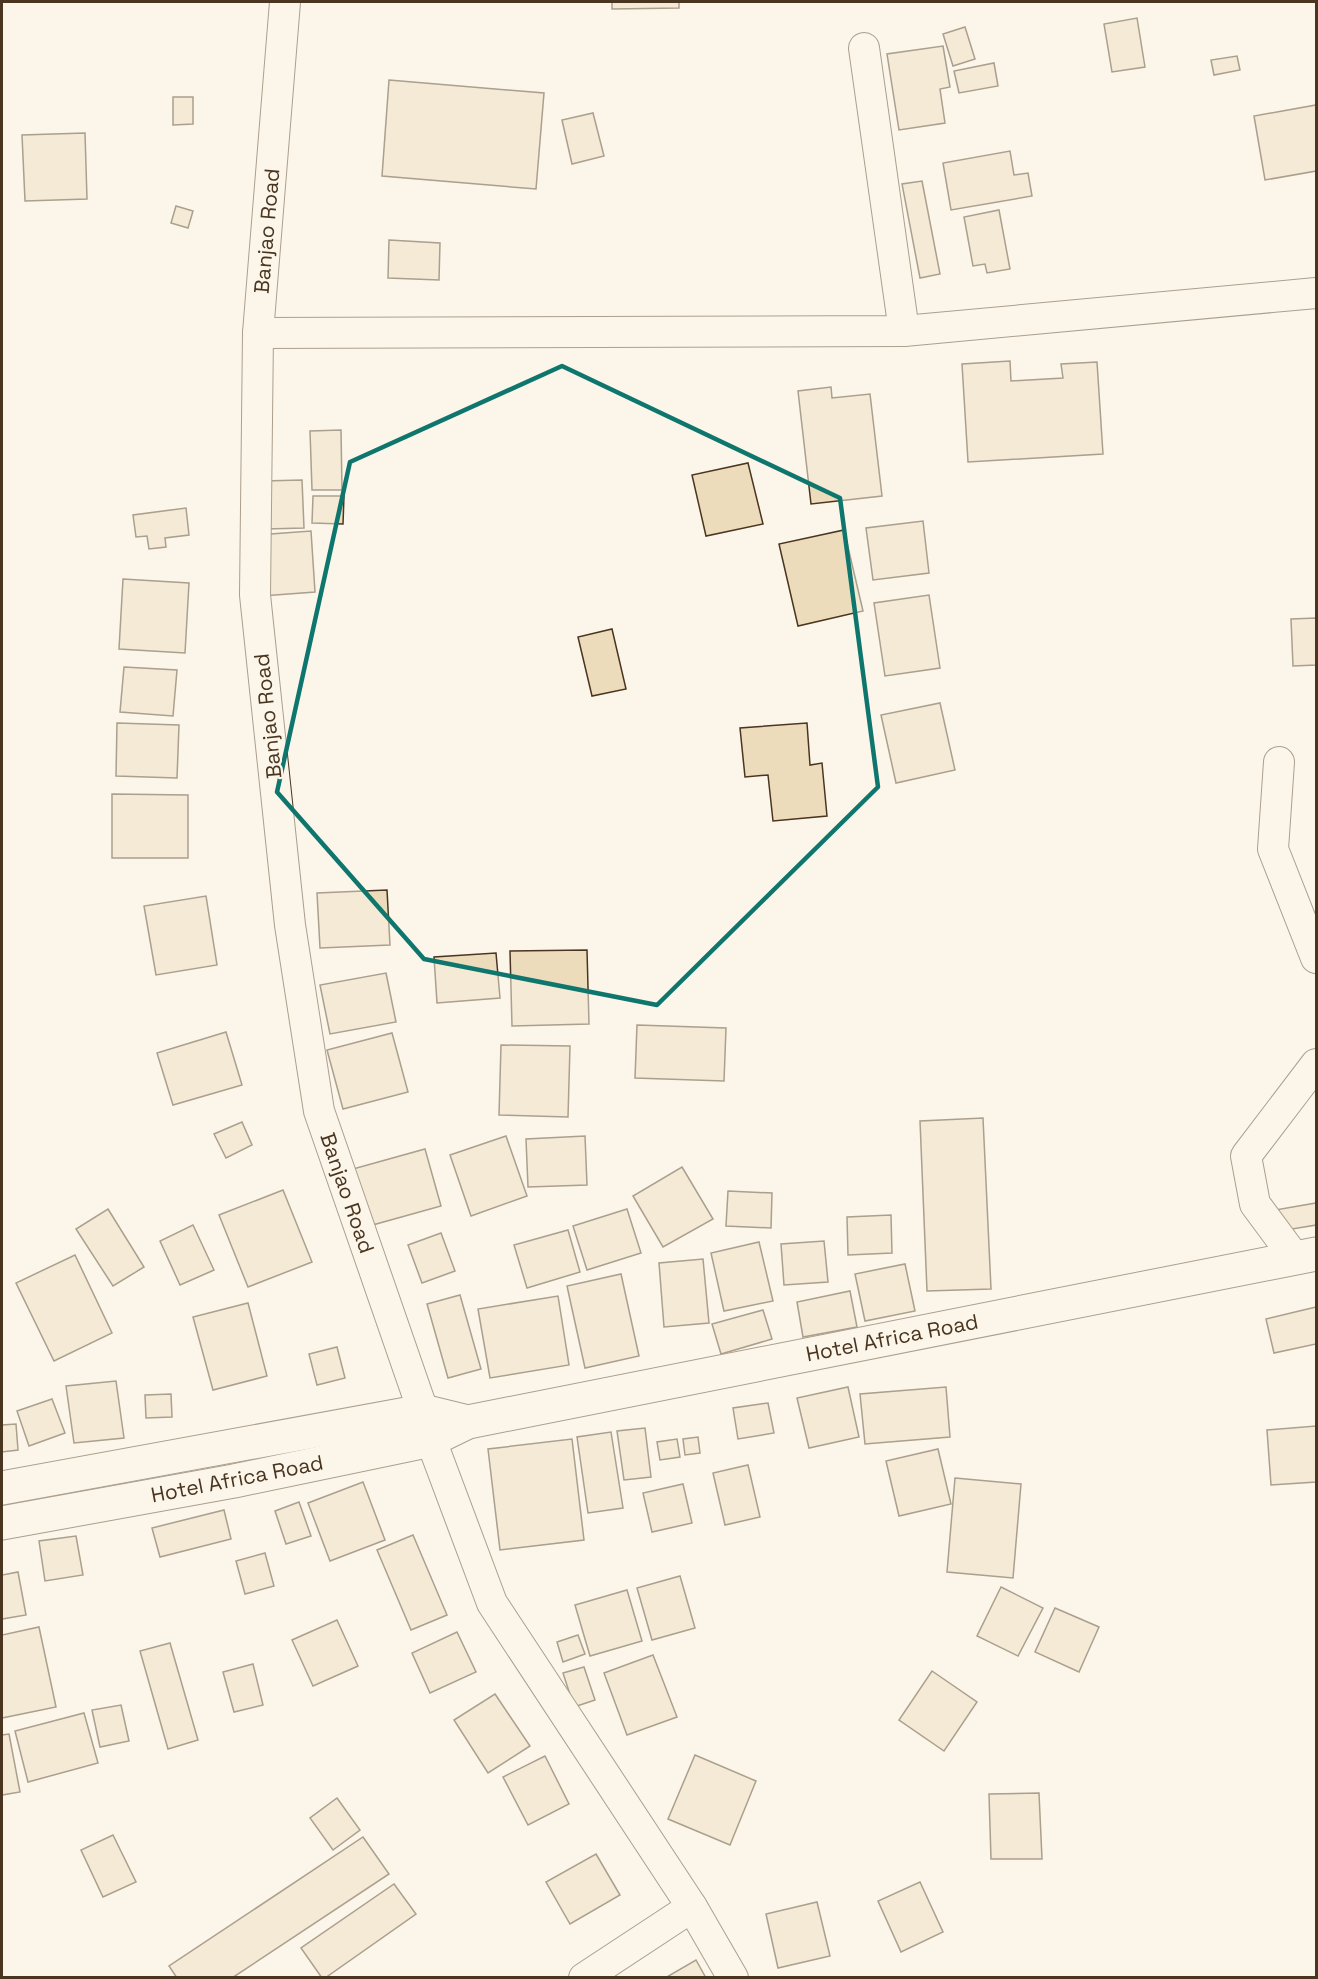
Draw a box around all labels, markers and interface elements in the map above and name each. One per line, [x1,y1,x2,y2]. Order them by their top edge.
street label: Banjao Road [248,167,285,295]
street label: Banjao Road [248,652,288,780]
street label: Banjao Road [314,1129,381,1257]
street label: Hotel Africa Road [803,1308,980,1367]
street label: Hotel Africa Road [148,1449,325,1508]

